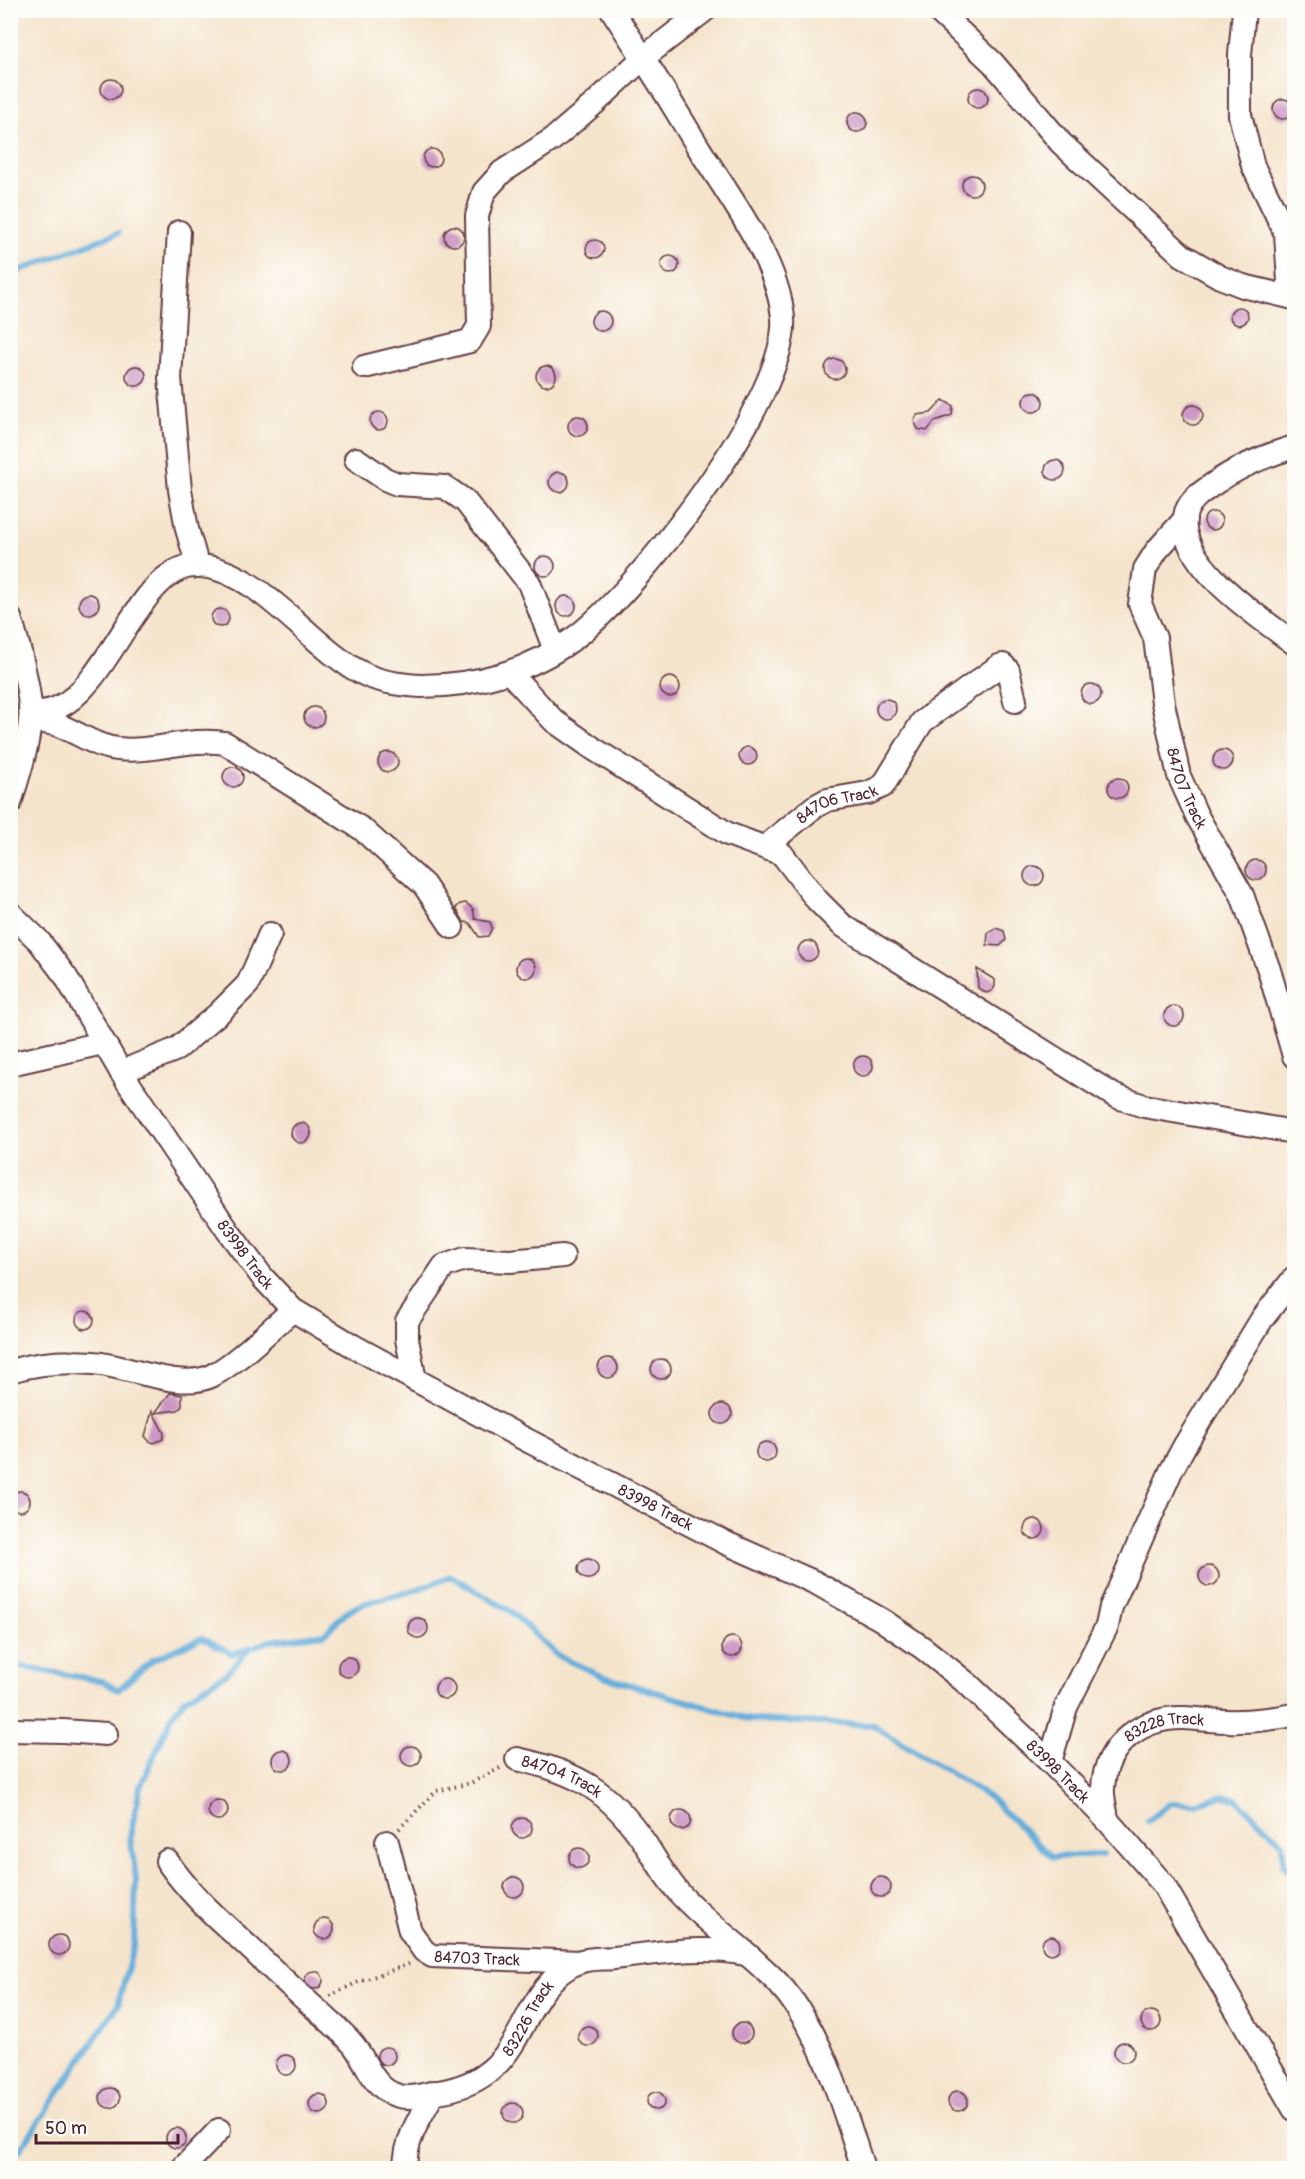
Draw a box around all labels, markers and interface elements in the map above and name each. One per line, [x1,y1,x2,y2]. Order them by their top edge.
street label: 84707 Track [1162,746,1211,833]
street label: 84706 Track [793,781,881,828]
street label: 83998 Track [212,1216,278,1294]
street label: 83998 Track [615,1480,696,1535]
street label: 83228 Track [1120,1709,1205,1747]
street label: 83998 Track [1022,1736,1094,1808]
street label: 84704 Track [520,1751,606,1802]
street label: 84703 Track [434,1947,521,1971]
street label: 83226 Track [498,1977,558,2060]
scale bar [36,2107,178,2145]
text: 50 m [45,2117,87,2140]

